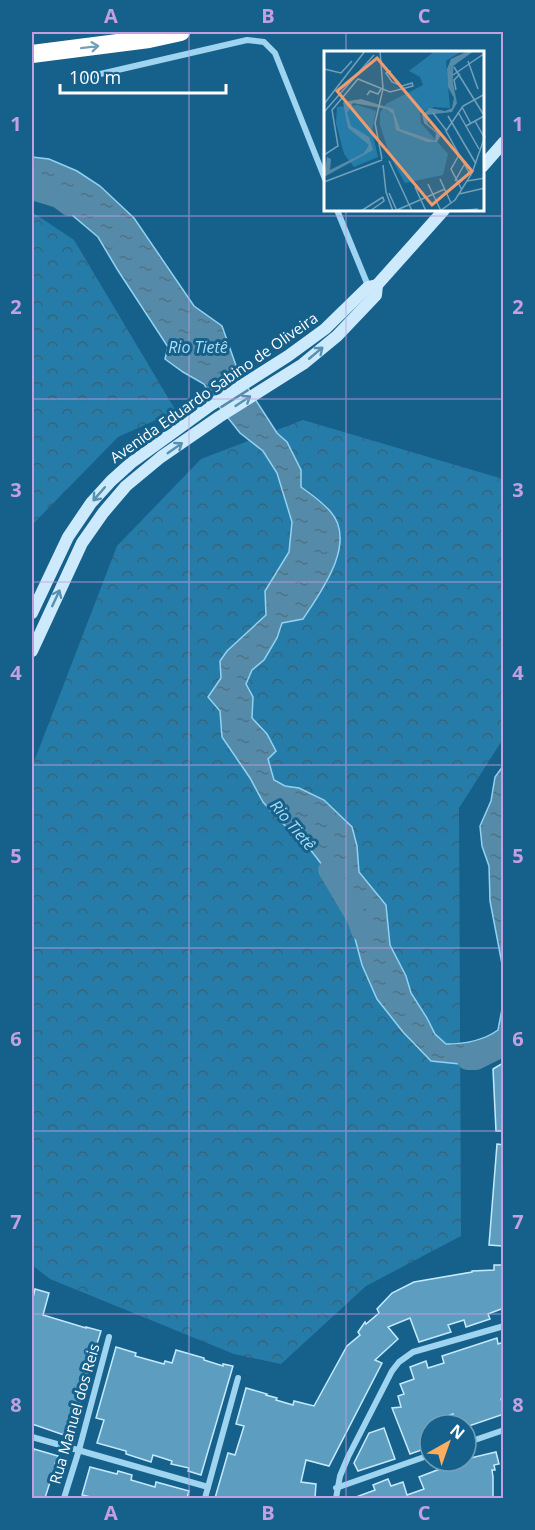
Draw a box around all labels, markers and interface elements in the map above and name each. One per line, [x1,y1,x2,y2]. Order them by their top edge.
text: A [104,2,118,29]
text: B [261,2,275,29]
text: C [418,2,431,29]
one-way arrow [79,41,99,52]
inset map [324,51,484,212]
scale bar [60,57,226,95]
text: 100 m [69,65,121,89]
text: 1 [10,110,22,137]
text: 1 [512,110,524,137]
text: 2 [10,293,22,320]
text: 2 [512,293,524,320]
street label: Avenida Eduardo Sabino de Oliveira [105,307,321,467]
water label: Rio Tietê [168,336,228,358]
one-way arrow [308,346,324,359]
one-way arrow [235,395,252,408]
one-way arrow [166,442,182,454]
text: 3 [10,476,22,503]
text: 3 [512,476,524,503]
one-way arrow [92,486,106,501]
one-way arrow [51,590,63,608]
text: 4 [10,659,22,686]
text: 4 [512,659,524,686]
water label: Rio Tietê [265,795,321,855]
text: 5 [10,842,22,869]
text: 5 [512,842,524,869]
text: 6 [10,1025,22,1052]
text: 6 [512,1025,524,1052]
text: 7 [10,1208,22,1235]
text: 7 [512,1208,524,1235]
street label: Rua Manuel dos Reis [44,1341,104,1486]
text: 8 [10,1391,22,1418]
text: 8 [512,1391,524,1418]
north arrow [418,1413,478,1473]
text: N [446,1419,470,1444]
text: A [104,1499,118,1526]
text: B [261,1499,275,1526]
text: C [418,1499,431,1526]

